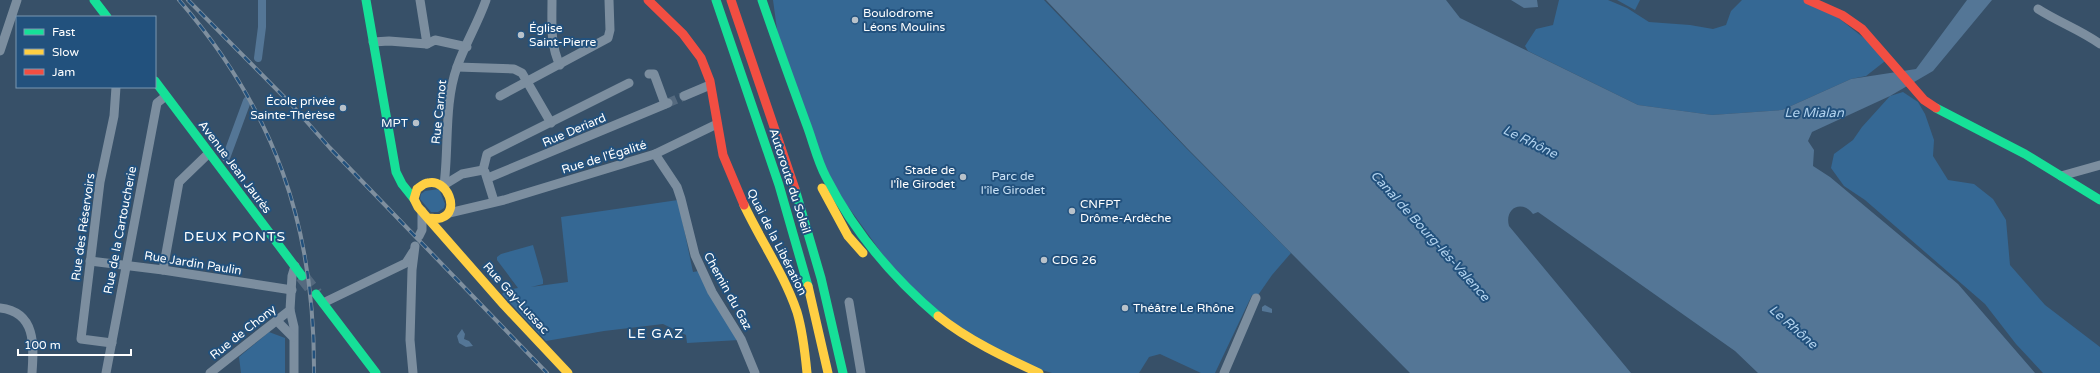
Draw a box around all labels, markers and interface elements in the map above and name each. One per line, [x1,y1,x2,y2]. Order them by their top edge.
place label: Boulodrome Léons Moulins [863,6,946,34]
marker: Boulodrome Léons Moulins [850,15,860,25]
legend [16,16,156,88]
place label: Église Saint-Pierre [529,21,597,49]
text: Fast [52,25,76,39]
marker: Église Saint-Pierre [516,30,526,40]
text: Slow [52,45,79,59]
text: Jam [52,65,75,79]
street label: Rue Carnot [429,79,449,145]
place label: École privée Sainte-Thérèse [250,94,335,122]
marker: École privée Sainte-Thérèse [338,103,348,113]
water label: Le Mialan [1784,105,1845,121]
street label: Rue Deriard [540,110,608,150]
place label: MPT [381,116,409,130]
street label: Avenue Jean Jaurès [196,118,274,216]
marker: MPT [411,118,421,128]
water label: Le Rhône [1500,122,1560,162]
street label: Autoroute du Soleil [766,127,814,235]
street label: Rue de l'Égalité [560,137,648,177]
place label: Stade de l'Île Girodet [890,163,955,191]
street label: Rue de la Cartoucherie [101,165,139,295]
water label: Canal de Bourg-lès-Valence [1367,167,1493,305]
park label: Parc de l'île Girodet [981,169,1046,197]
street label: Rue des Réservoirs [69,172,98,282]
marker: Stade de l'Île Girodet [958,172,968,182]
street label: Quai de la Libération [744,186,810,298]
place label: CNFPT Drôme-Ardèche [1080,197,1172,225]
marker: CNFPT Drôme-Ardèche [1067,206,1077,216]
district label: DEUX PONTS [184,228,286,245]
street label: Rue Jardin Paulin [143,248,243,278]
street label: Chemin du Gaz [701,250,755,332]
place label: CDG 26 [1052,253,1097,267]
marker: CDG 26 [1039,255,1049,265]
street label: Rue Gay-Lussac [480,259,552,337]
place label: Théâtre Le Rhône [1133,301,1234,315]
street label: Rue de Chony [207,302,279,362]
water label: Le Rhône [1766,302,1821,353]
marker: Théâtre Le Rhône [1120,303,1130,313]
district label: LE GAZ [628,325,684,342]
scale bar [18,331,131,357]
text: 100 m [24,338,61,352]

